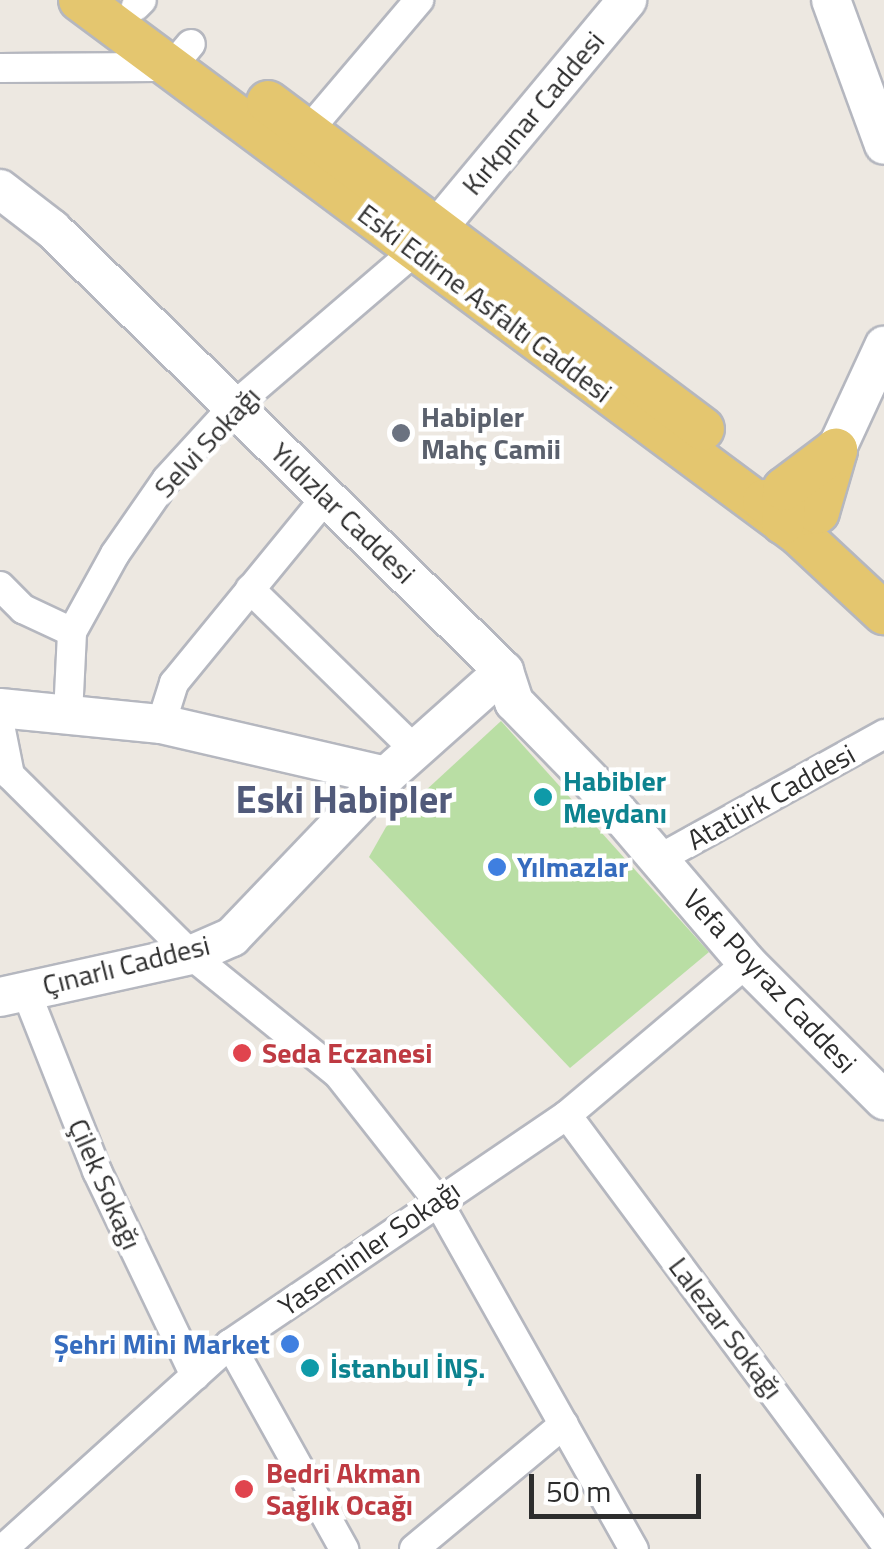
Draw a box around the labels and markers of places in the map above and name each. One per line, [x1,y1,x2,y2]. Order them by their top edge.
place label: Habipler Mahç Camii [421,400,561,466]
marker: Habipler Mahç Camii [390,422,412,444]
place label: Habibler Meydanı [563,764,667,830]
marker: Habibler Meydanı [532,786,554,808]
place label: Yılmazlar [517,850,629,884]
marker: Yılmazlar [486,856,508,878]
place label: Seda Eczanesi [262,1036,432,1070]
marker: Seda Eczanesi [231,1042,253,1064]
place label: Şehri Mini Market [54,1327,270,1361]
marker: Şehri Mini Market [279,1333,301,1355]
place label: İstanbul İNŞ. [330,1351,485,1385]
marker: İstanbul İNŞ. [299,1357,321,1379]
place label: Bedri Akman Sağlık Ocağı [266,1456,421,1522]
marker: Bedri Akman Sağlık Ocağı [231,1476,257,1502]

